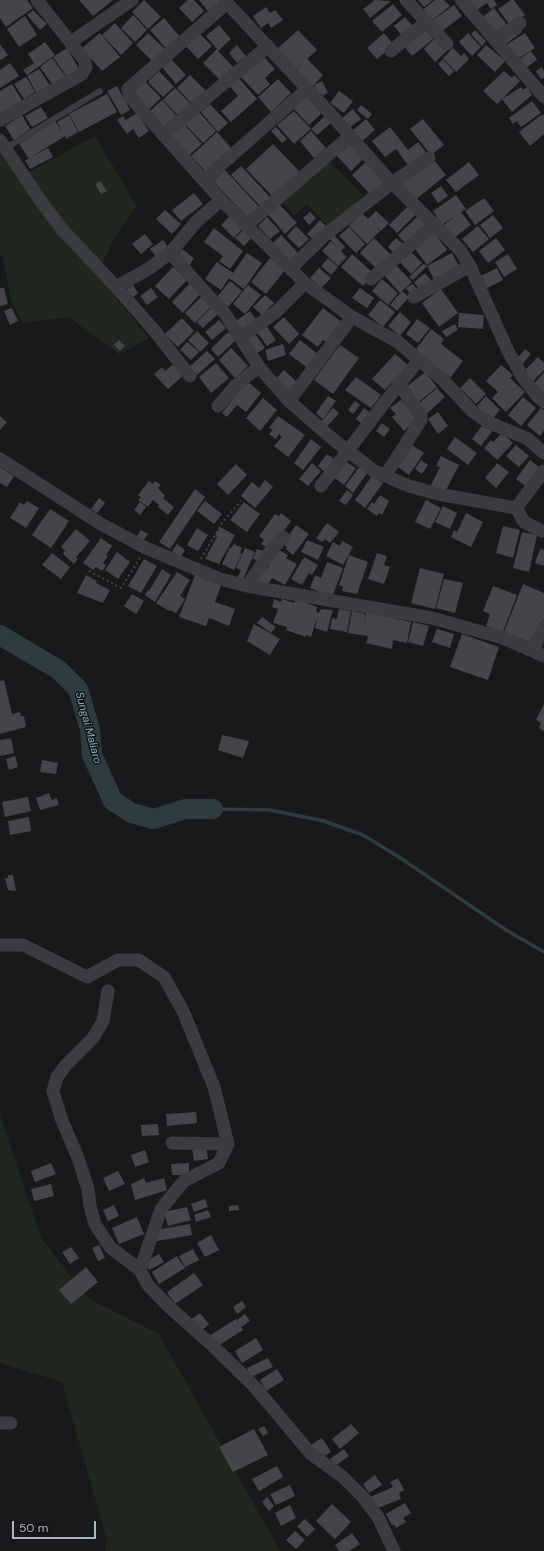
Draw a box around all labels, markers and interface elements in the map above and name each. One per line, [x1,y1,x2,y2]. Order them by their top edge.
water label: Sungai Maliaro [72,691,104,765]
scale bar [14,1513,98,1539]
text: 50 m [19,1520,48,1536]

